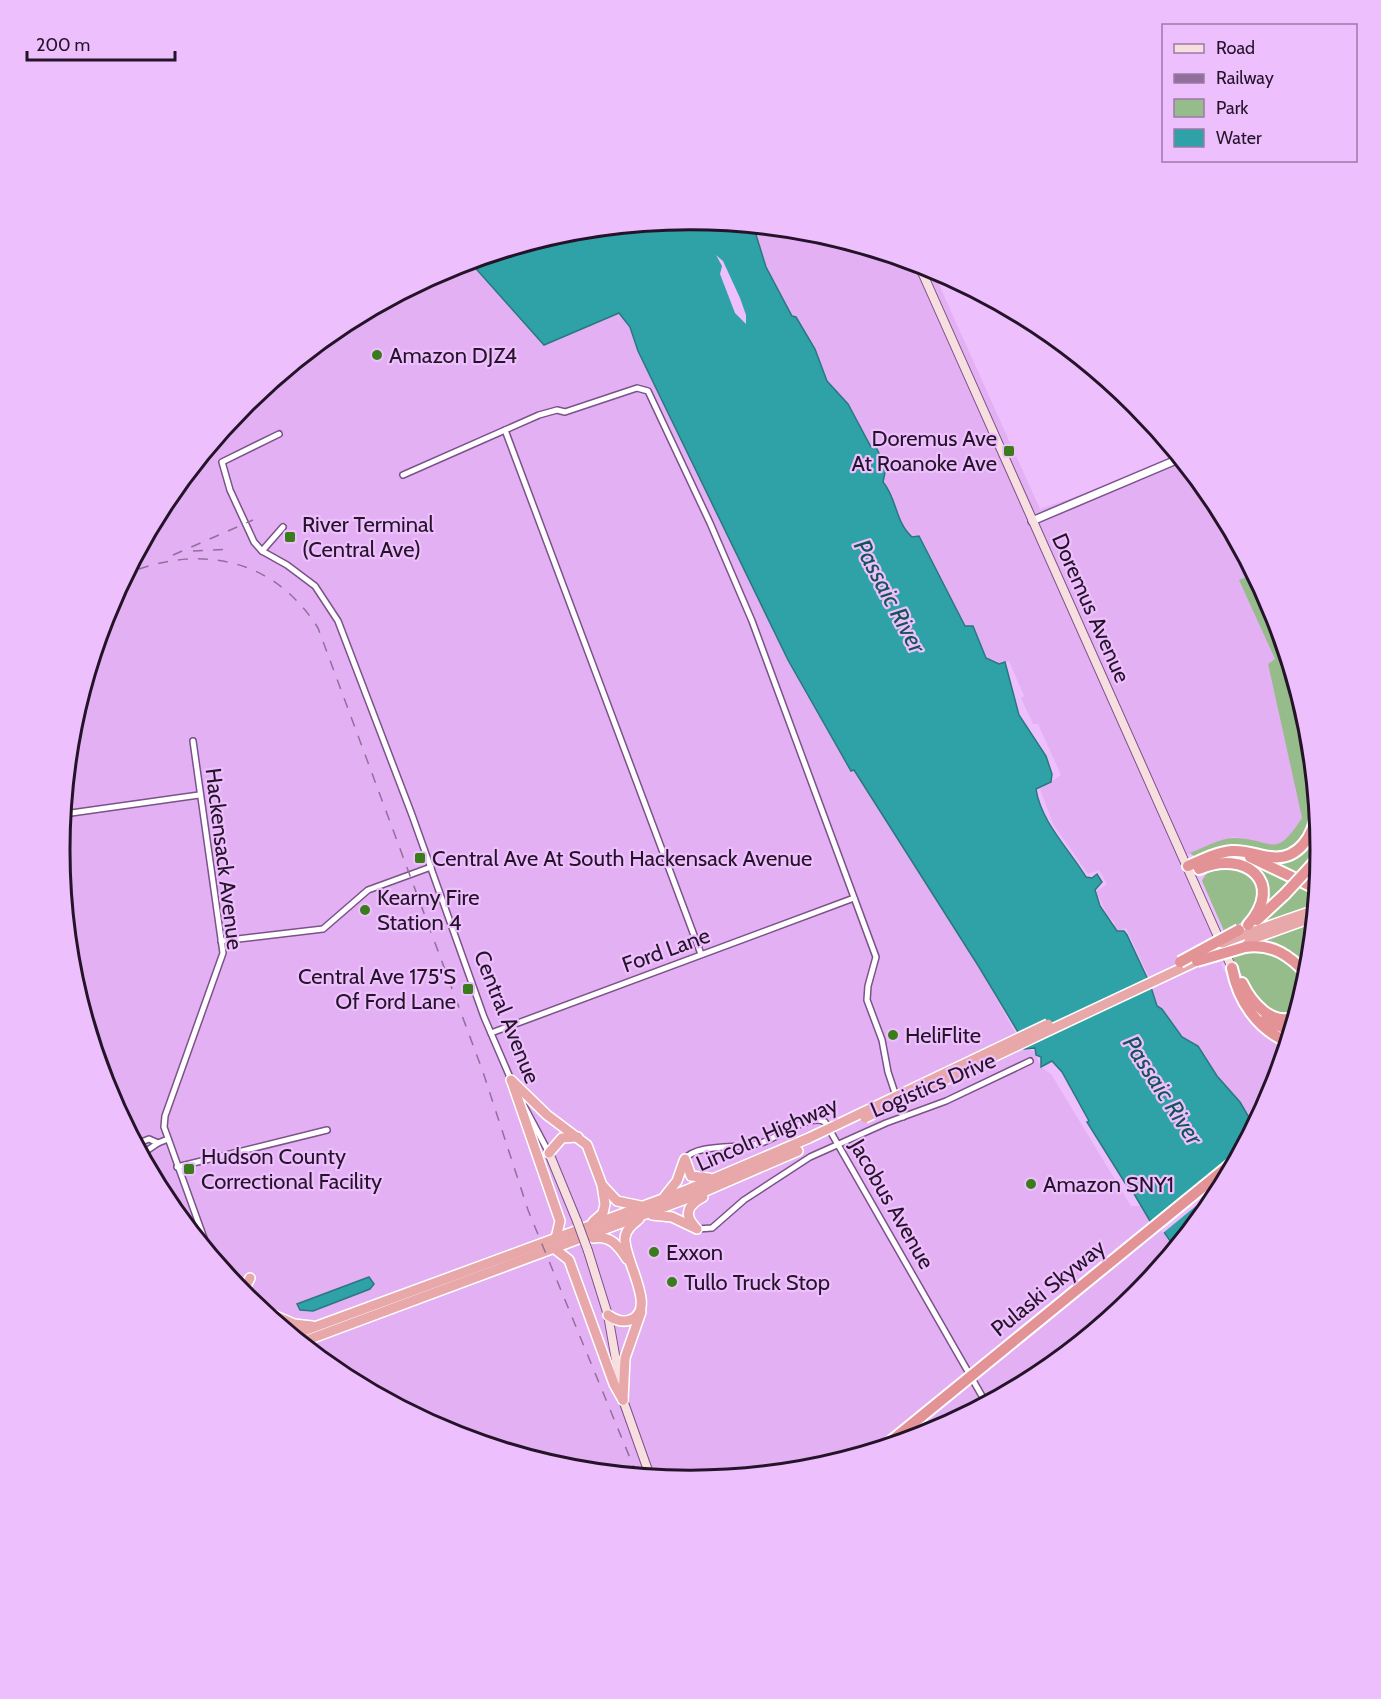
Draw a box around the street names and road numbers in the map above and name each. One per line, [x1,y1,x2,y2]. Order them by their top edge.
street label: Doremus Avenue [1046,529,1136,687]
street label: Hackensack Avenue [199,767,249,951]
street label: Ford Lane [618,922,714,978]
street label: Central Avenue [468,946,546,1088]
street label: Logistics Drive [866,1046,1000,1124]
street label: Lincoln Highway [692,1091,842,1177]
street label: Jacobus Avenue [843,1133,940,1274]
street label: Pulaski Skyway [985,1234,1111,1342]

